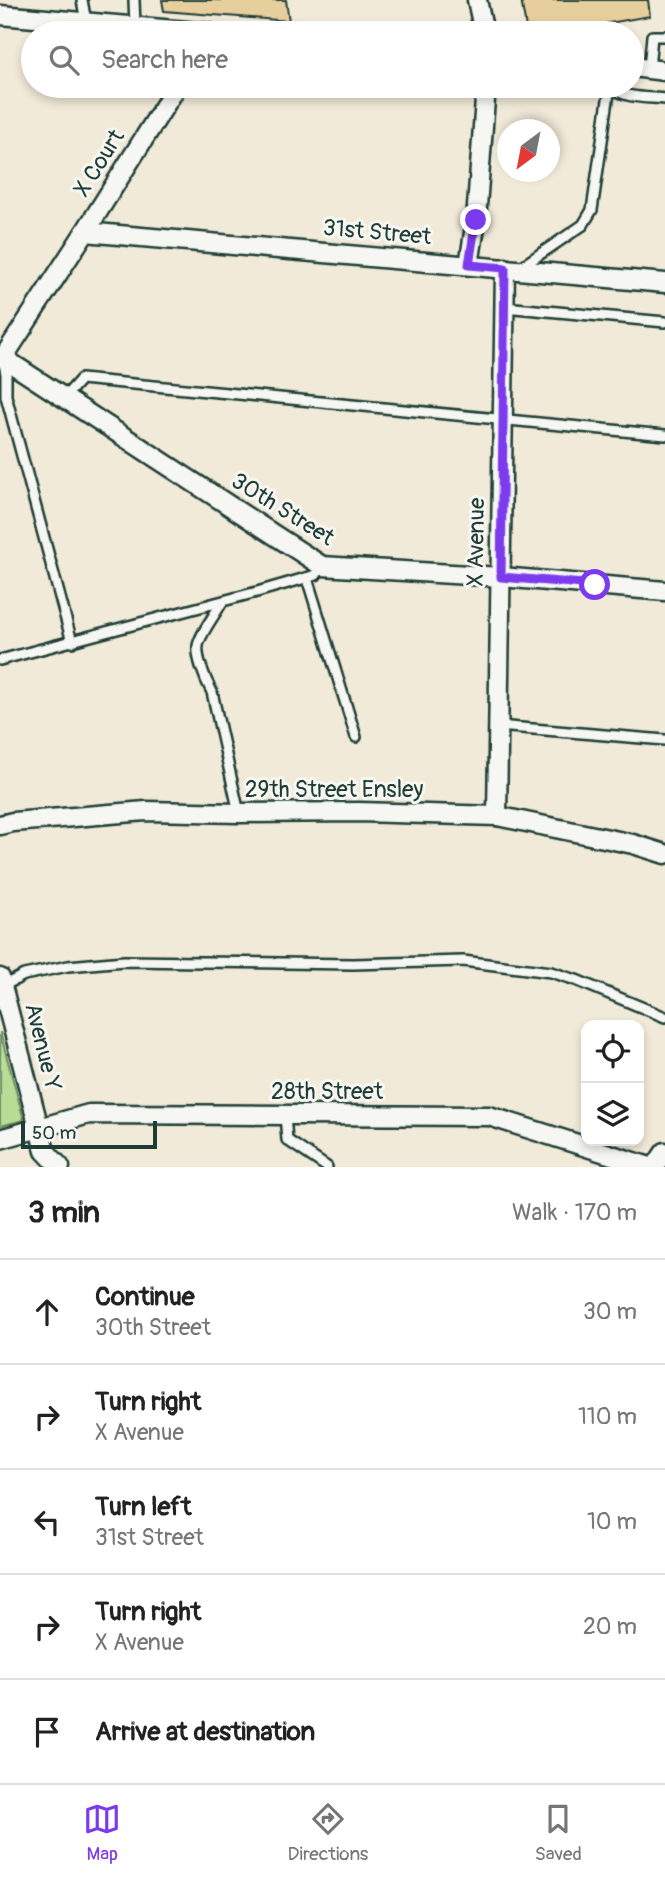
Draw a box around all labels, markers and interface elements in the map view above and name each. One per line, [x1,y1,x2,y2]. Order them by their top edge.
search box [21,21,644,98]
icon: search [45,41,83,79]
text: Search here [101,44,228,76]
north arrow [497,119,560,182]
street label: X Court [67,123,131,202]
route end [460,204,491,235]
street label: 31st Street [322,213,433,251]
street label: 30th Street [226,466,340,552]
street label: X Avenue [461,497,491,587]
route start [579,569,610,600]
street label: 29th Street Ensley [245,775,423,804]
street label: Avenue Y [18,1000,68,1094]
map controls [581,1020,644,1146]
button: locate [581,1020,644,1083]
street label: 28th Street [271,1077,384,1106]
button: layers [581,1083,644,1146]
scale bar [21,1118,158,1150]
text: 50 m [32,1121,76,1145]
text: 3 min [28,1194,100,1231]
text: Walk · 170 m [512,1198,637,1227]
text: Continue [95,1281,195,1313]
icon: ahead [28,1293,66,1331]
text: 30 m [583,1297,637,1326]
text: 30th Street [95,1313,211,1342]
text: Turn right [95,1386,201,1418]
icon: right [28,1398,66,1436]
text: 110 m [578,1402,637,1431]
text: X Avenue [95,1418,184,1447]
text: Turn left [95,1491,191,1523]
icon: left [28,1503,66,1541]
text: 10 m [587,1507,637,1536]
text: 31st Street [95,1523,204,1552]
text: Turn right [95,1596,201,1628]
icon: right [28,1608,66,1646]
text: 20 m [583,1612,637,1641]
text: X Avenue [95,1628,184,1657]
icon: arrive [28,1713,66,1751]
text: Arrive at destination [95,1716,315,1748]
tab: Map [83,1800,121,1866]
tab: Directions [288,1800,368,1866]
tab: Saved [535,1800,582,1866]

